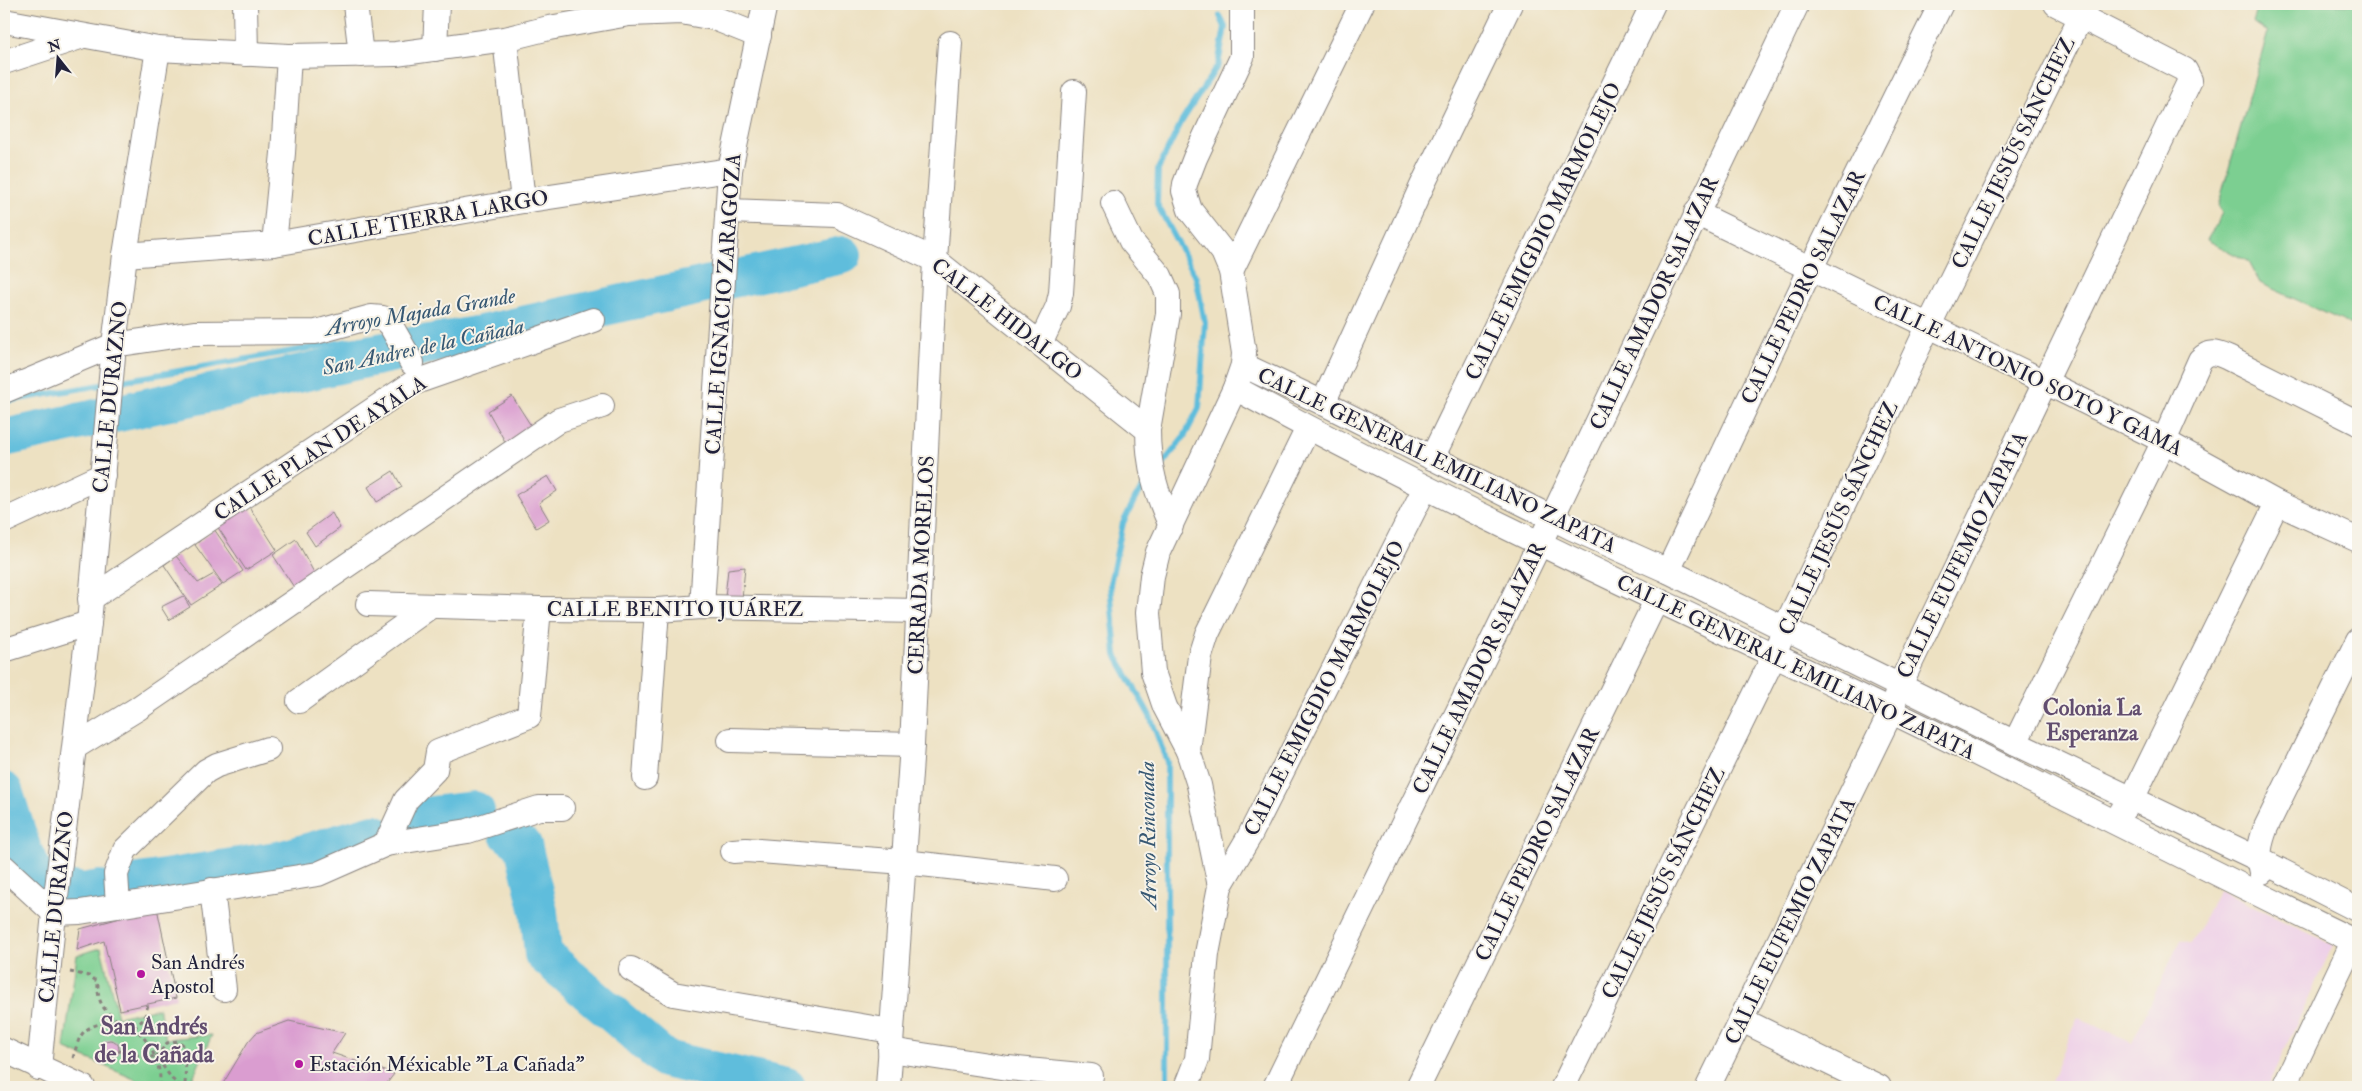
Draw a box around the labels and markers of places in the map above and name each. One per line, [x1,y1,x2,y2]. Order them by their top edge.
place label: San Andrés Apostol [150,949,245,1000]
marker: San Andrés Apostol [135,968,147,980]
place label: Estación Méxicable "La Cañada" [309,1051,585,1078]
marker: Estación Méxicable "La Cañada" [293,1058,305,1070]

